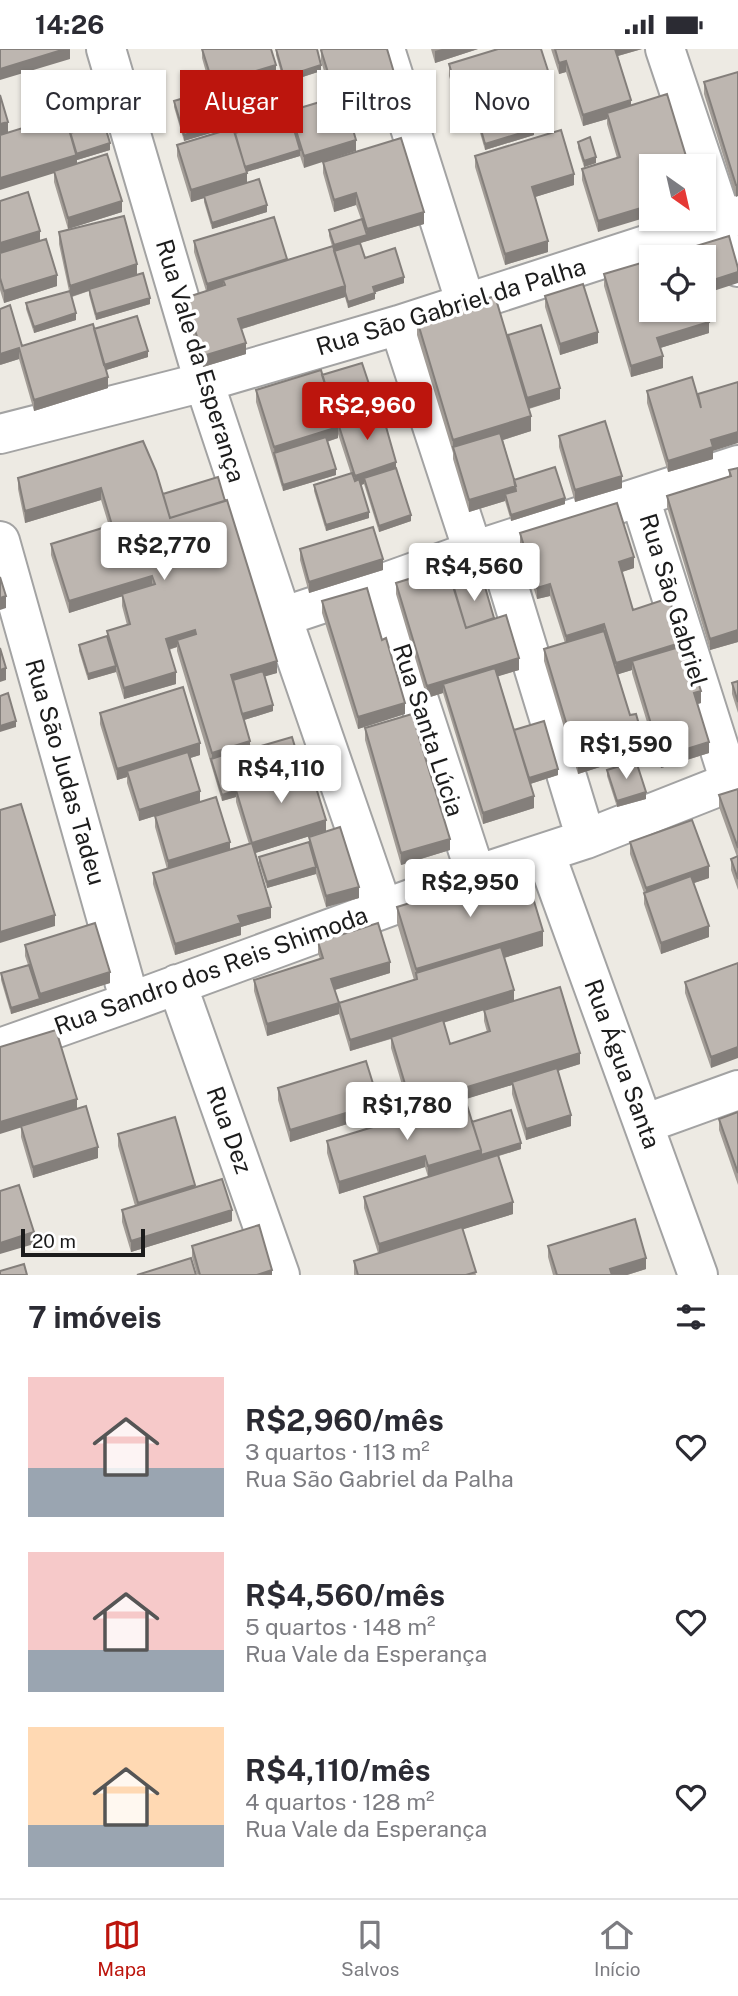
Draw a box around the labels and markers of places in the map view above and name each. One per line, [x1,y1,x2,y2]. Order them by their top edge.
pin: R$2,960 [302,383,432,442]
pin: R$2,770 [99,523,229,582]
pin: R$4,560 [409,543,539,603]
pin: R$1,590 [561,721,691,781]
pin: R$4,110 [216,745,346,805]
pin: R$2,950 [405,859,535,919]
pin: R$1,780 [342,1083,472,1142]

